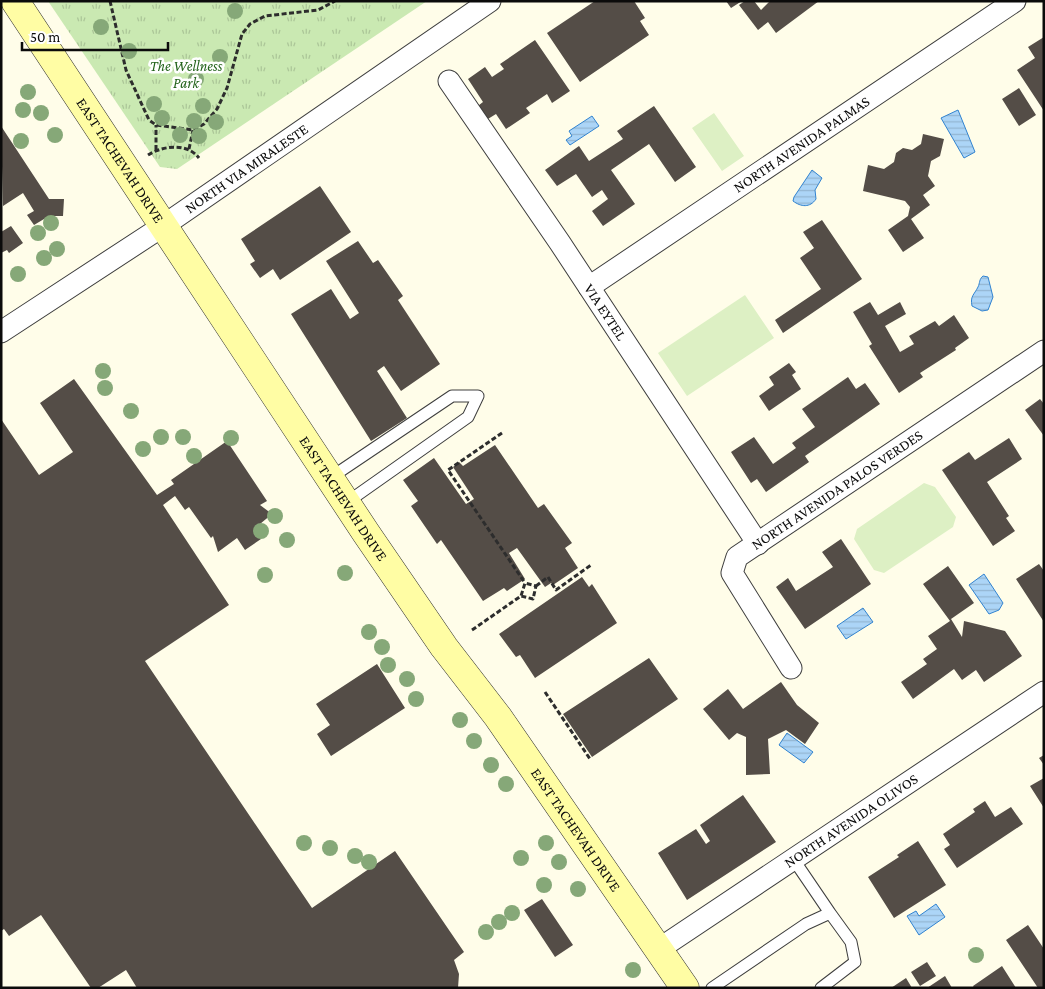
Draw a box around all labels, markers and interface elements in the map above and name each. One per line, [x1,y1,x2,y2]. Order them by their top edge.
scale bar [22,20,169,52]
text: 50 m [30,29,60,45]
park label: The Wellness Park [150,58,223,91]
street label: NORTH AVENIDA PALMAS [730,93,873,196]
street label: EAST TACHEVAH DRIVE [73,95,167,226]
street label: NORTH VIA MIRALESTE [182,121,311,216]
street label: VIA EYTEL [581,281,630,344]
street label: NORTH AVENIDA PALOS VERDES [748,427,926,553]
street label: EAST TACHEVAH DRIVE [296,433,390,564]
street label: EAST TACHEVAH DRIVE [528,765,624,895]
street label: NORTH AVENIDA OLIVOS [781,771,921,871]

